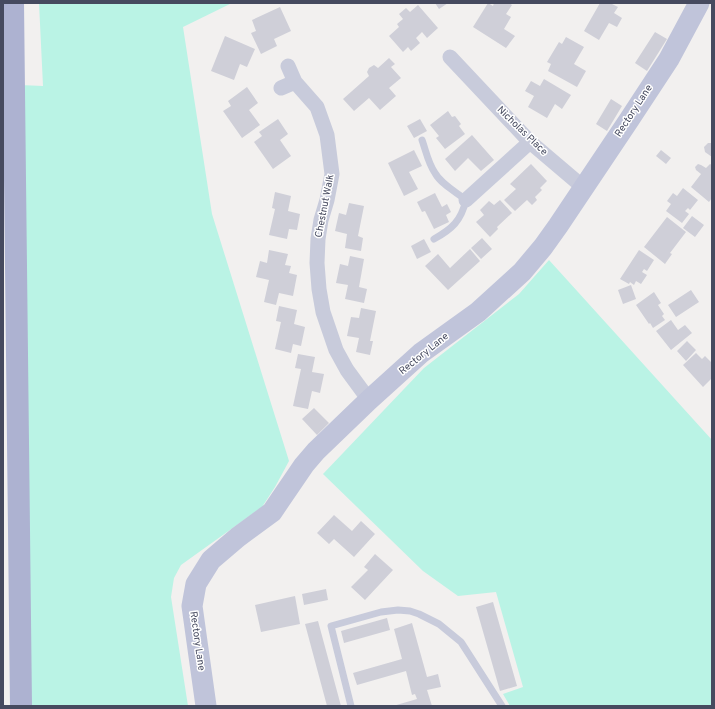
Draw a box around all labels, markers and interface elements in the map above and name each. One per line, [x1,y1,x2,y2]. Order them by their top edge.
street label: Rectory Lane [612,82,656,140]
street label: Nicholas Place [494,104,550,158]
street label: Chestnut Walk [313,173,337,239]
street label: Rectory Lane [397,330,451,378]
street label: Rectory Lane [186,610,208,672]

